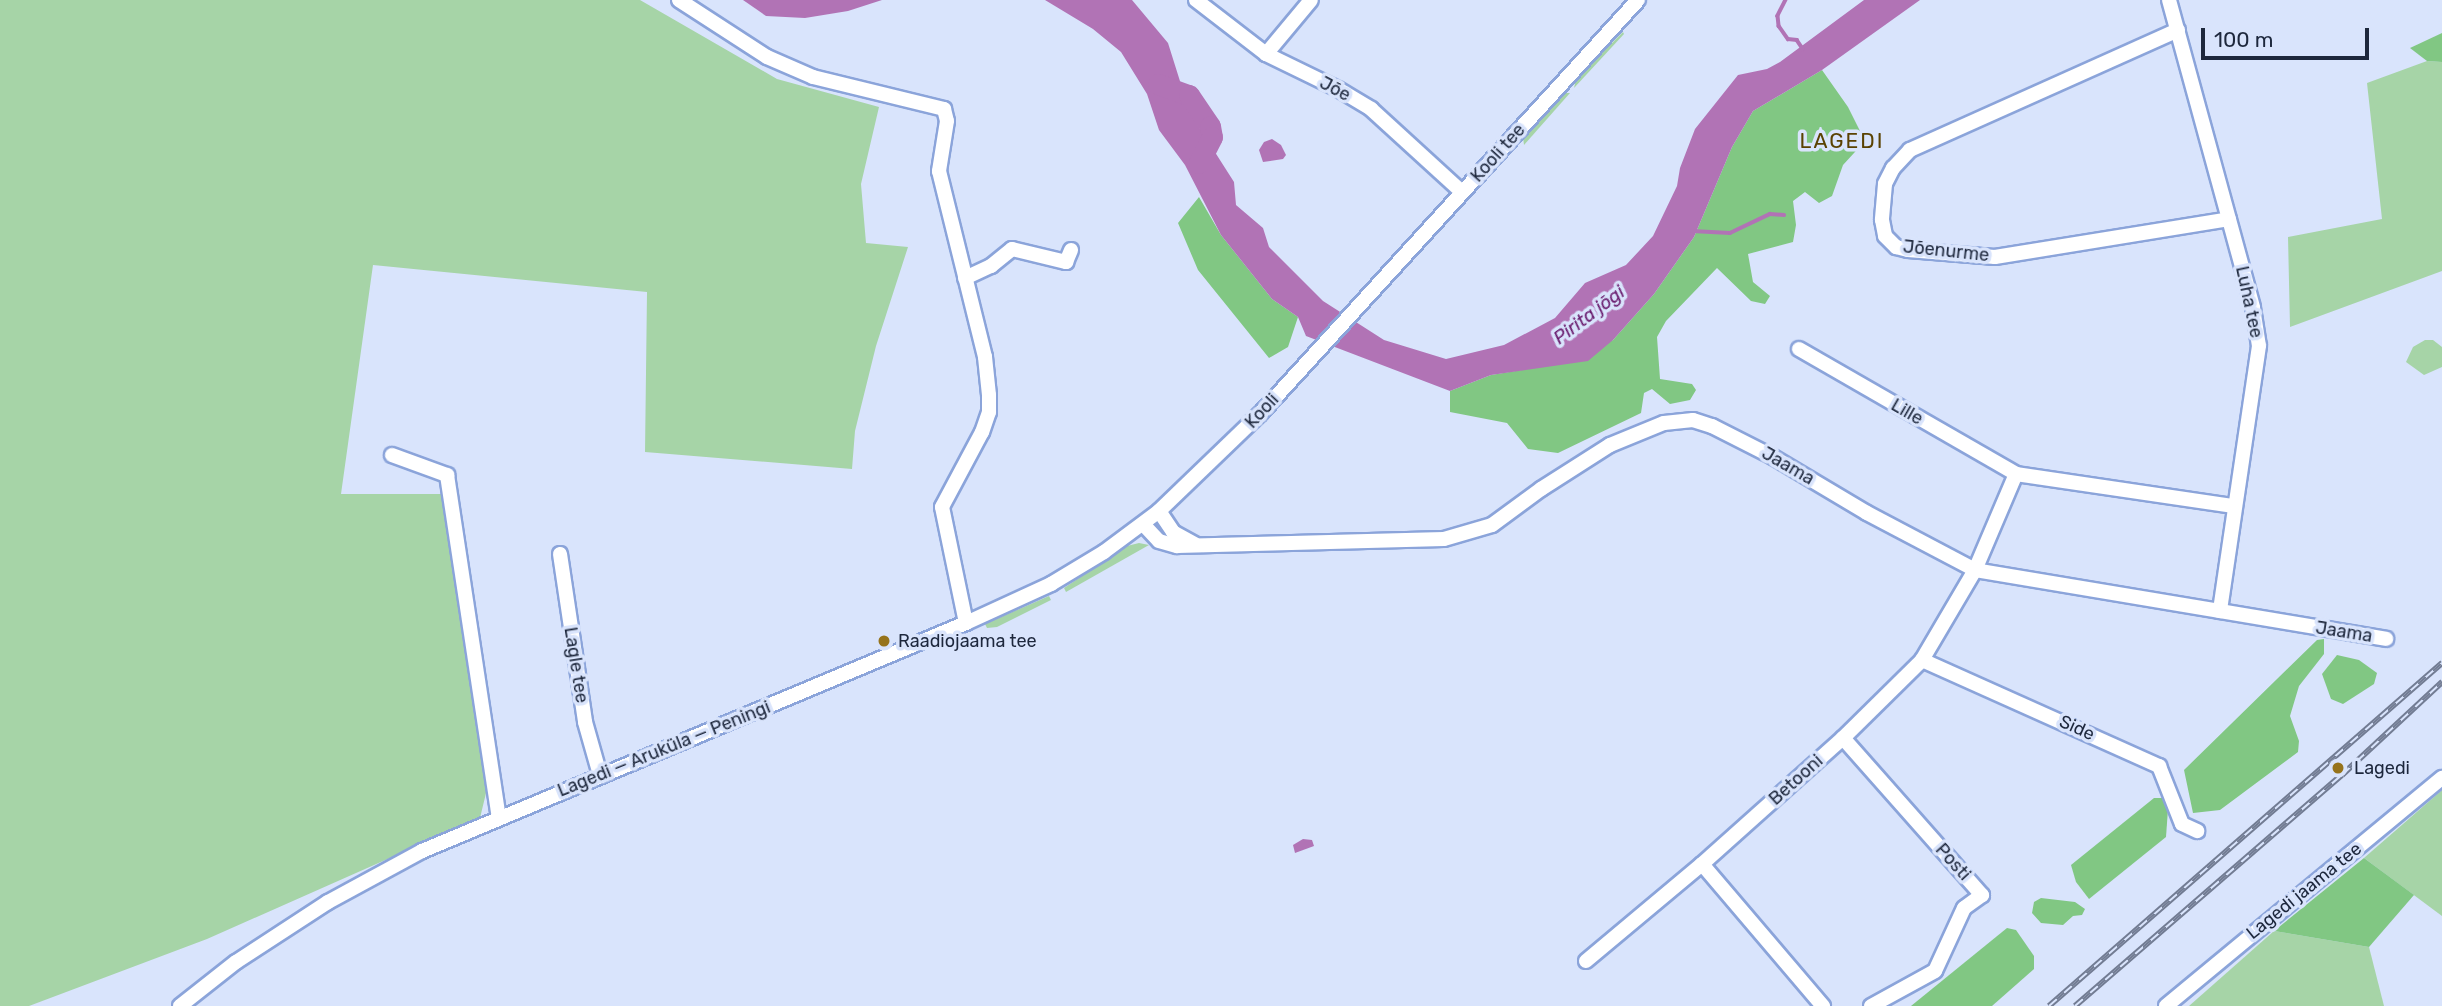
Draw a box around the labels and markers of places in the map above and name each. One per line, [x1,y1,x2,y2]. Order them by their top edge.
place label: Raadiojaama tee [898,630,1037,652]
marker: Raadiojaama tee [876,633,892,649]
place label: Lagedi [2354,757,2410,779]
marker: Lagedi [2328,758,2348,778]

